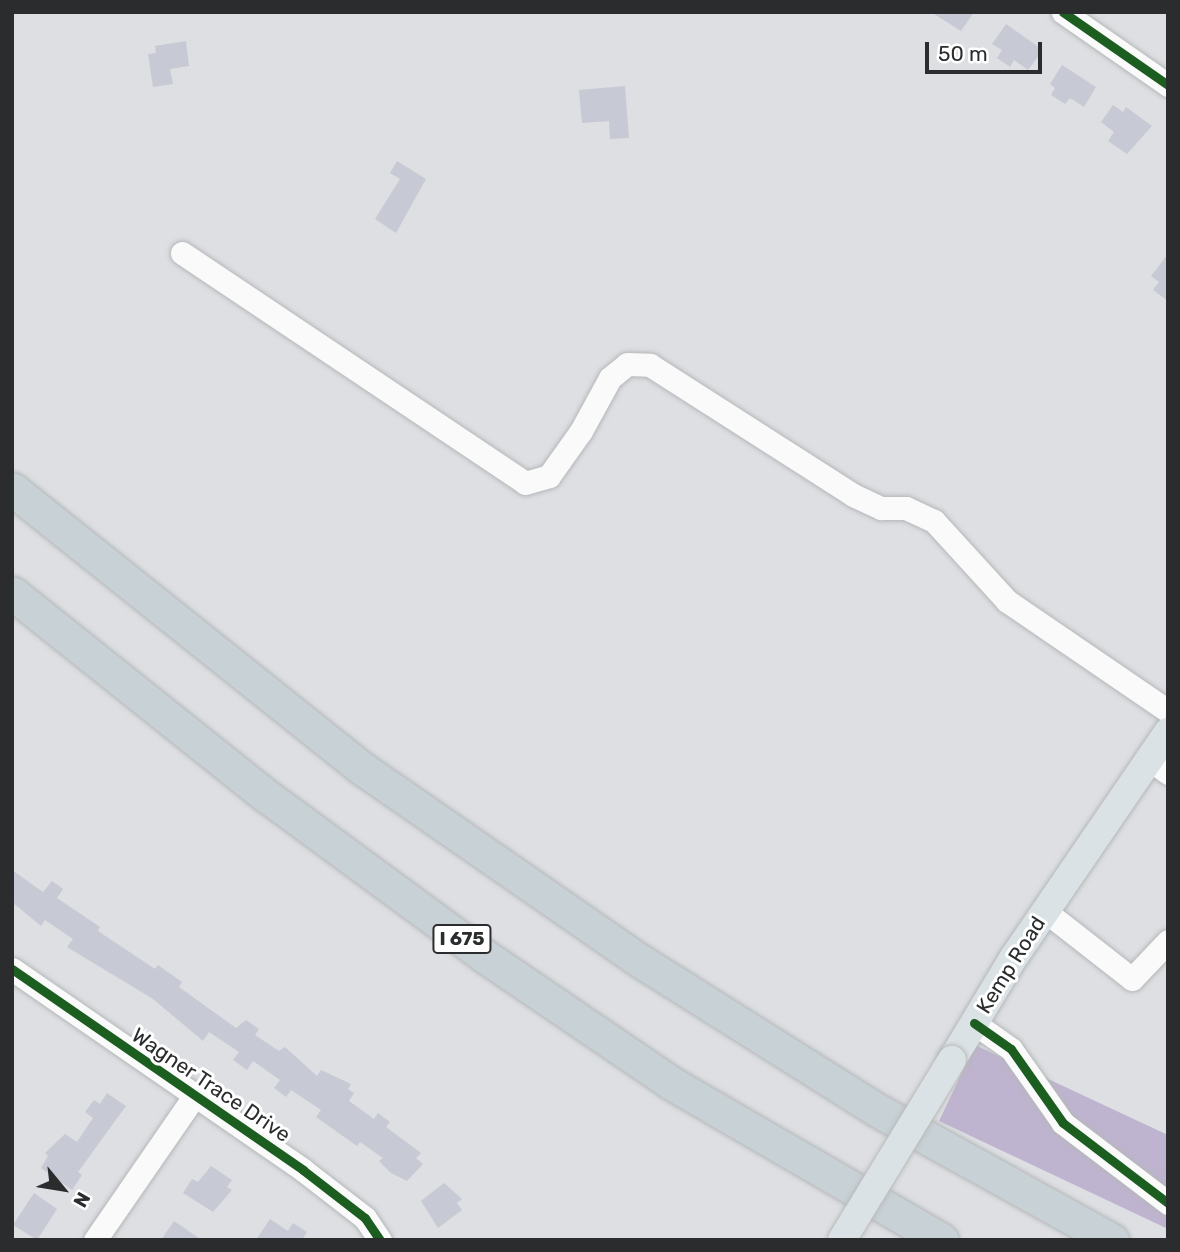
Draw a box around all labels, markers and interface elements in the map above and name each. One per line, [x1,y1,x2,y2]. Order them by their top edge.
scale bar [928,28,1045,72]
text: 50 m [938,41,988,66]
street label: Kemp Road [971,912,1051,1018]
road number: I 675 [432,923,492,954]
street label: Wagner Trace Drive [126,1022,296,1148]
north arrow [28,1154,98,1224]
text: N [68,1188,95,1211]

